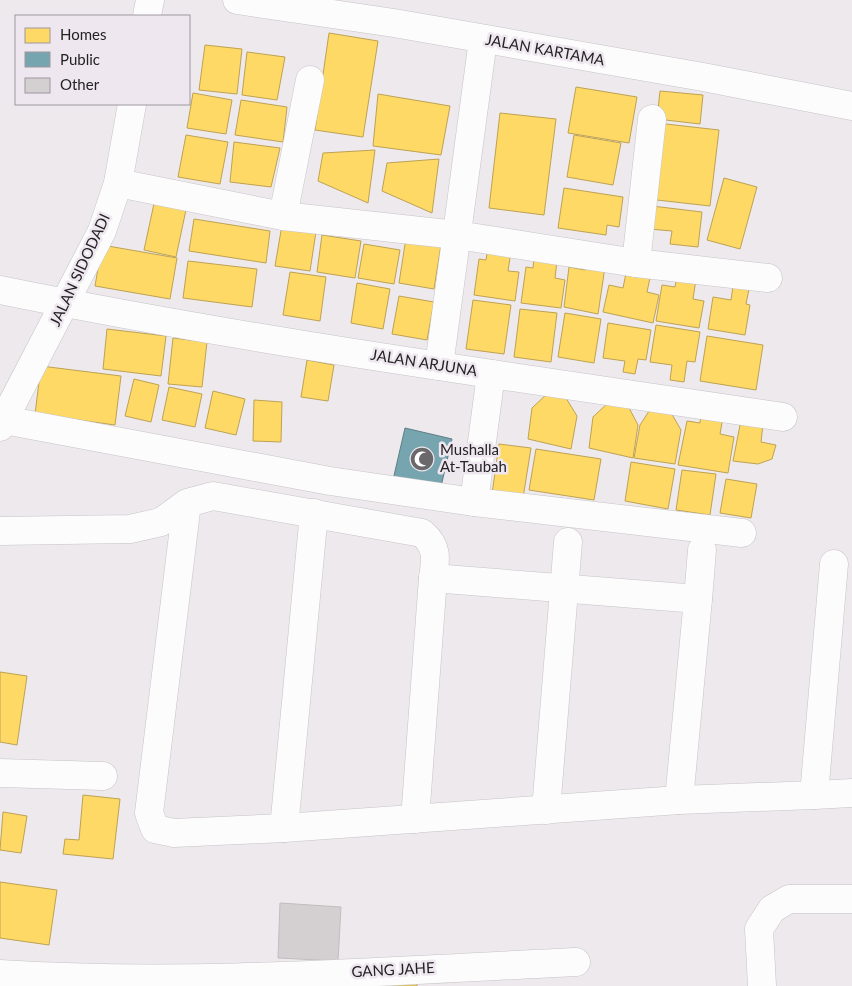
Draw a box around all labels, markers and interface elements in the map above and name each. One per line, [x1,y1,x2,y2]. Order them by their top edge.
legend [15,15,190,105]
text: Homes [60,25,106,43]
street label: JALAN KARTAMA [484,30,607,69]
text: Public [60,50,100,68]
text: Other [60,75,100,93]
street label: JALAN SIDODADI [45,210,113,329]
street label: JALAN ARJUNA [370,345,479,379]
place label: Mushalla At-Taubah [440,440,507,475]
mosque icon: Mushalla At-Taubah [409,446,435,472]
street label: GANG JAHE [351,958,435,980]

